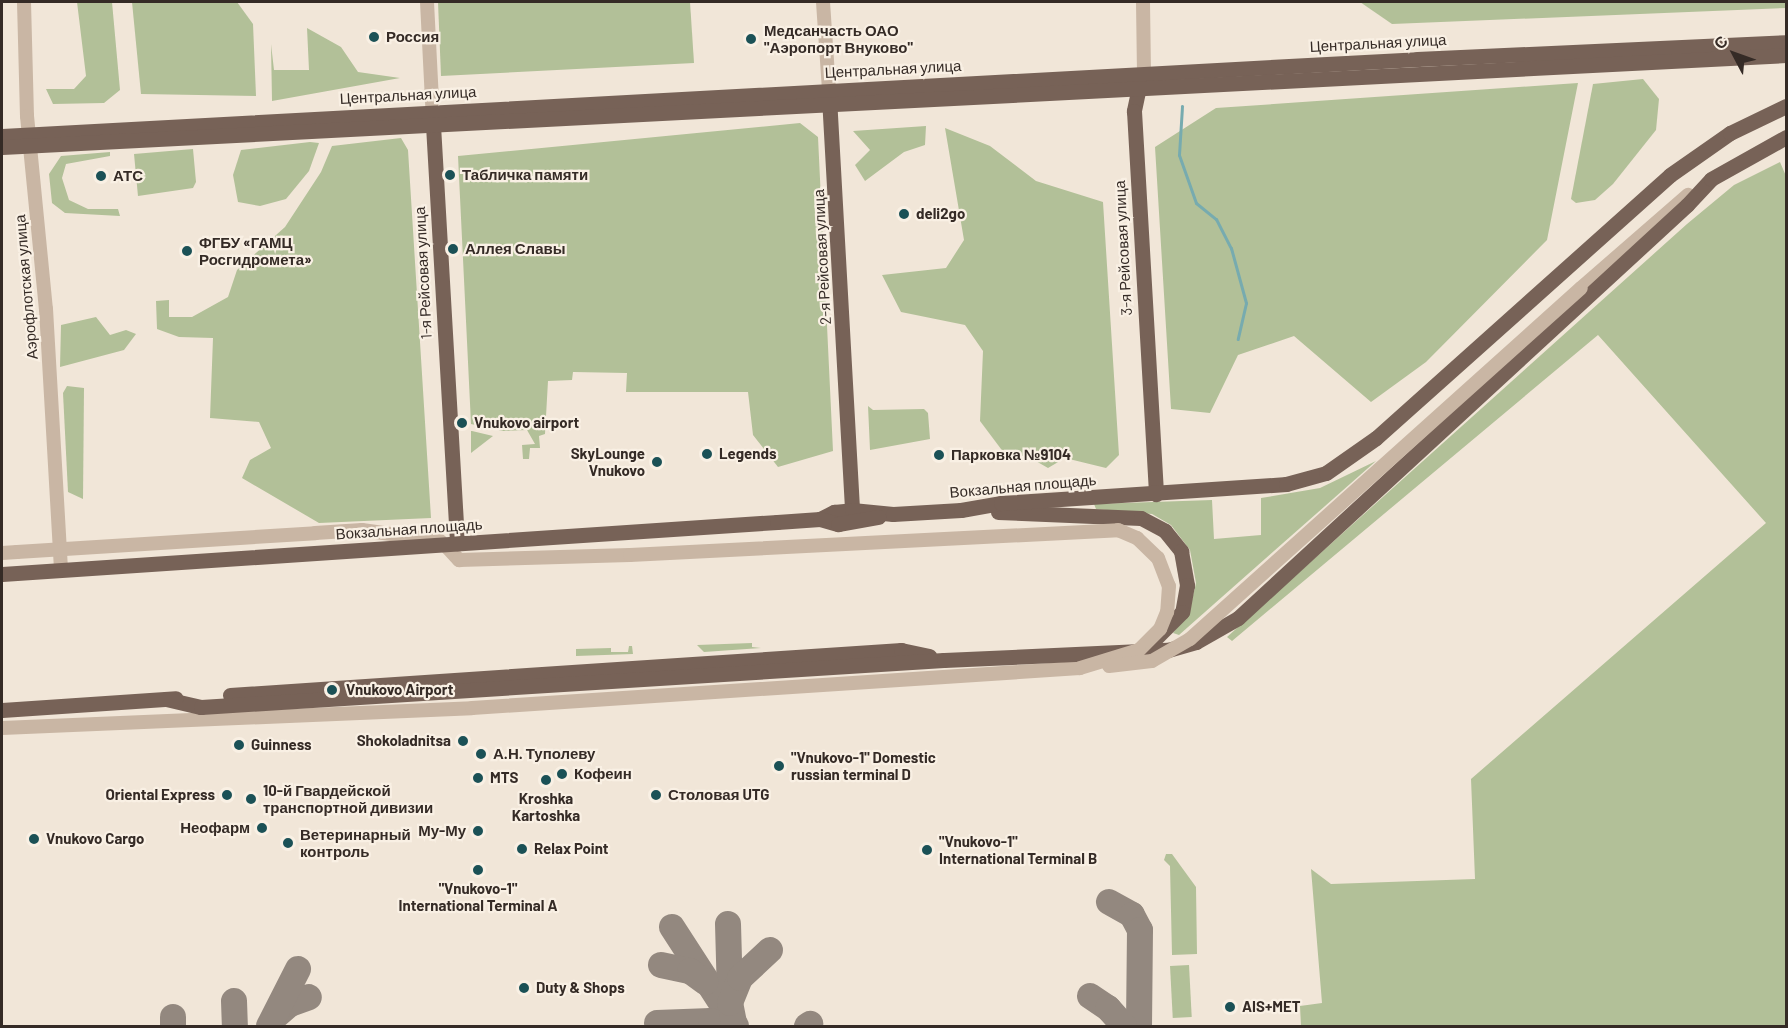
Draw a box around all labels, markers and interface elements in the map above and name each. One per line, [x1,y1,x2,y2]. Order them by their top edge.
place label: Медсанчасть ОАО "Аэропорт Внуково" [764,21,913,56]
north arrow [1704,24,1764,84]
place label: Россия [386,28,439,46]
marker: Россия [367,30,381,44]
marker: Медсанчасть ОАО "Аэропорт Внуково" [742,30,760,48]
street label: Центральная улица [1309,30,1447,56]
text: С [1709,31,1731,52]
street label: Центральная улица [824,56,962,82]
street label: Центральная улица [339,82,477,108]
place label: Табличка памяти [462,166,588,184]
place label: АТС [113,167,143,185]
marker: Табличка памяти [443,168,457,182]
marker: АТС [94,169,108,183]
street label: 3-я Рейсовая улица [1110,180,1136,316]
street label: 2-я Рейсовая улица [809,189,835,325]
place label: deli2go [916,205,965,223]
street label: 1-я Рейсовая улица [411,206,435,340]
marker: deli2go [897,207,911,221]
street label: Аэрофлотская улица [11,214,41,360]
place label: ФГБУ «ГАМЦ Росгидромета» [199,233,312,268]
place label: Аллея Славы [465,240,566,258]
marker: Аллея Славы [446,242,460,256]
marker: ФГБУ «ГАМЦ Росгидромета» [180,244,194,258]
place label: Vnukovo airport [474,414,579,432]
marker: Vnukovo airport [455,416,469,430]
place label: SkyLounge Vnukovo [571,444,645,479]
place label: Legends [719,445,776,463]
place label: Парковка №9104 [951,446,1071,464]
marker: Legends [700,447,714,461]
marker: Парковка №9104 [932,448,946,462]
marker: SkyLounge Vnukovo [650,455,664,469]
street label: Вокзальная площадь [949,471,1097,501]
street label: Вокзальная площадь [335,515,483,543]
marker: Vnukovo Airport [323,681,341,699]
place label: Vnukovo Airport [346,681,453,699]
place label: Shokoladnitsa [357,732,451,750]
marker: Shokoladnitsa [456,734,470,748]
place label: Guinness [251,736,312,754]
marker: Guinness [232,738,246,752]
place label: А.Н. Туполеву [493,745,595,763]
marker: А.Н. Туполеву [474,747,488,761]
place label: "Vnukovo-1" Domestic russian terminal D [791,748,936,783]
marker: "Vnukovo-1" Domestic russian terminal D [772,759,786,773]
place label: Кофеин [574,765,632,783]
marker: Кофеин [555,767,569,781]
place label: MTS [490,769,518,787]
marker: MTS [471,771,485,785]
marker: Kroshka Kartoshka [539,773,553,787]
place label: 10-й Гвардейской транспортной дивизии [263,781,433,816]
place label: Oriental Express [106,786,215,804]
place label: Столовая UTG [668,786,769,804]
marker: Oriental Express [220,788,234,802]
marker: Столовая UTG [649,788,663,802]
place label: Kroshka Kartoshka [512,789,580,824]
marker: 10-й Гвардейской транспортной дивизии [244,792,258,806]
place label: Неофарм [180,819,250,837]
marker: Неофарм [255,821,269,835]
place label: Му-Му [418,822,466,840]
marker: Му-Му [471,824,485,838]
place label: Ветеринарный контроль [300,825,411,860]
place label: Vnukovo Cargo [46,830,144,848]
marker: Vnukovo Cargo [27,832,41,846]
place label: "Vnukovo-1" International Terminal B [939,832,1097,867]
marker: Ветеринарный контроль [281,836,295,850]
place label: Relax Point [534,840,609,858]
marker: Relax Point [515,842,529,856]
marker: "Vnukovo-1" International Terminal B [920,843,934,857]
marker: "Vnukovo-1" International Terminal A [471,863,485,877]
place label: "Vnukovo-1" International Terminal A [399,879,557,914]
place label: Duty & Shops [536,979,625,997]
marker: Duty & Shops [517,981,531,995]
place label: AIS+MET [1242,998,1300,1016]
marker: AIS+MET [1223,1000,1237,1014]

